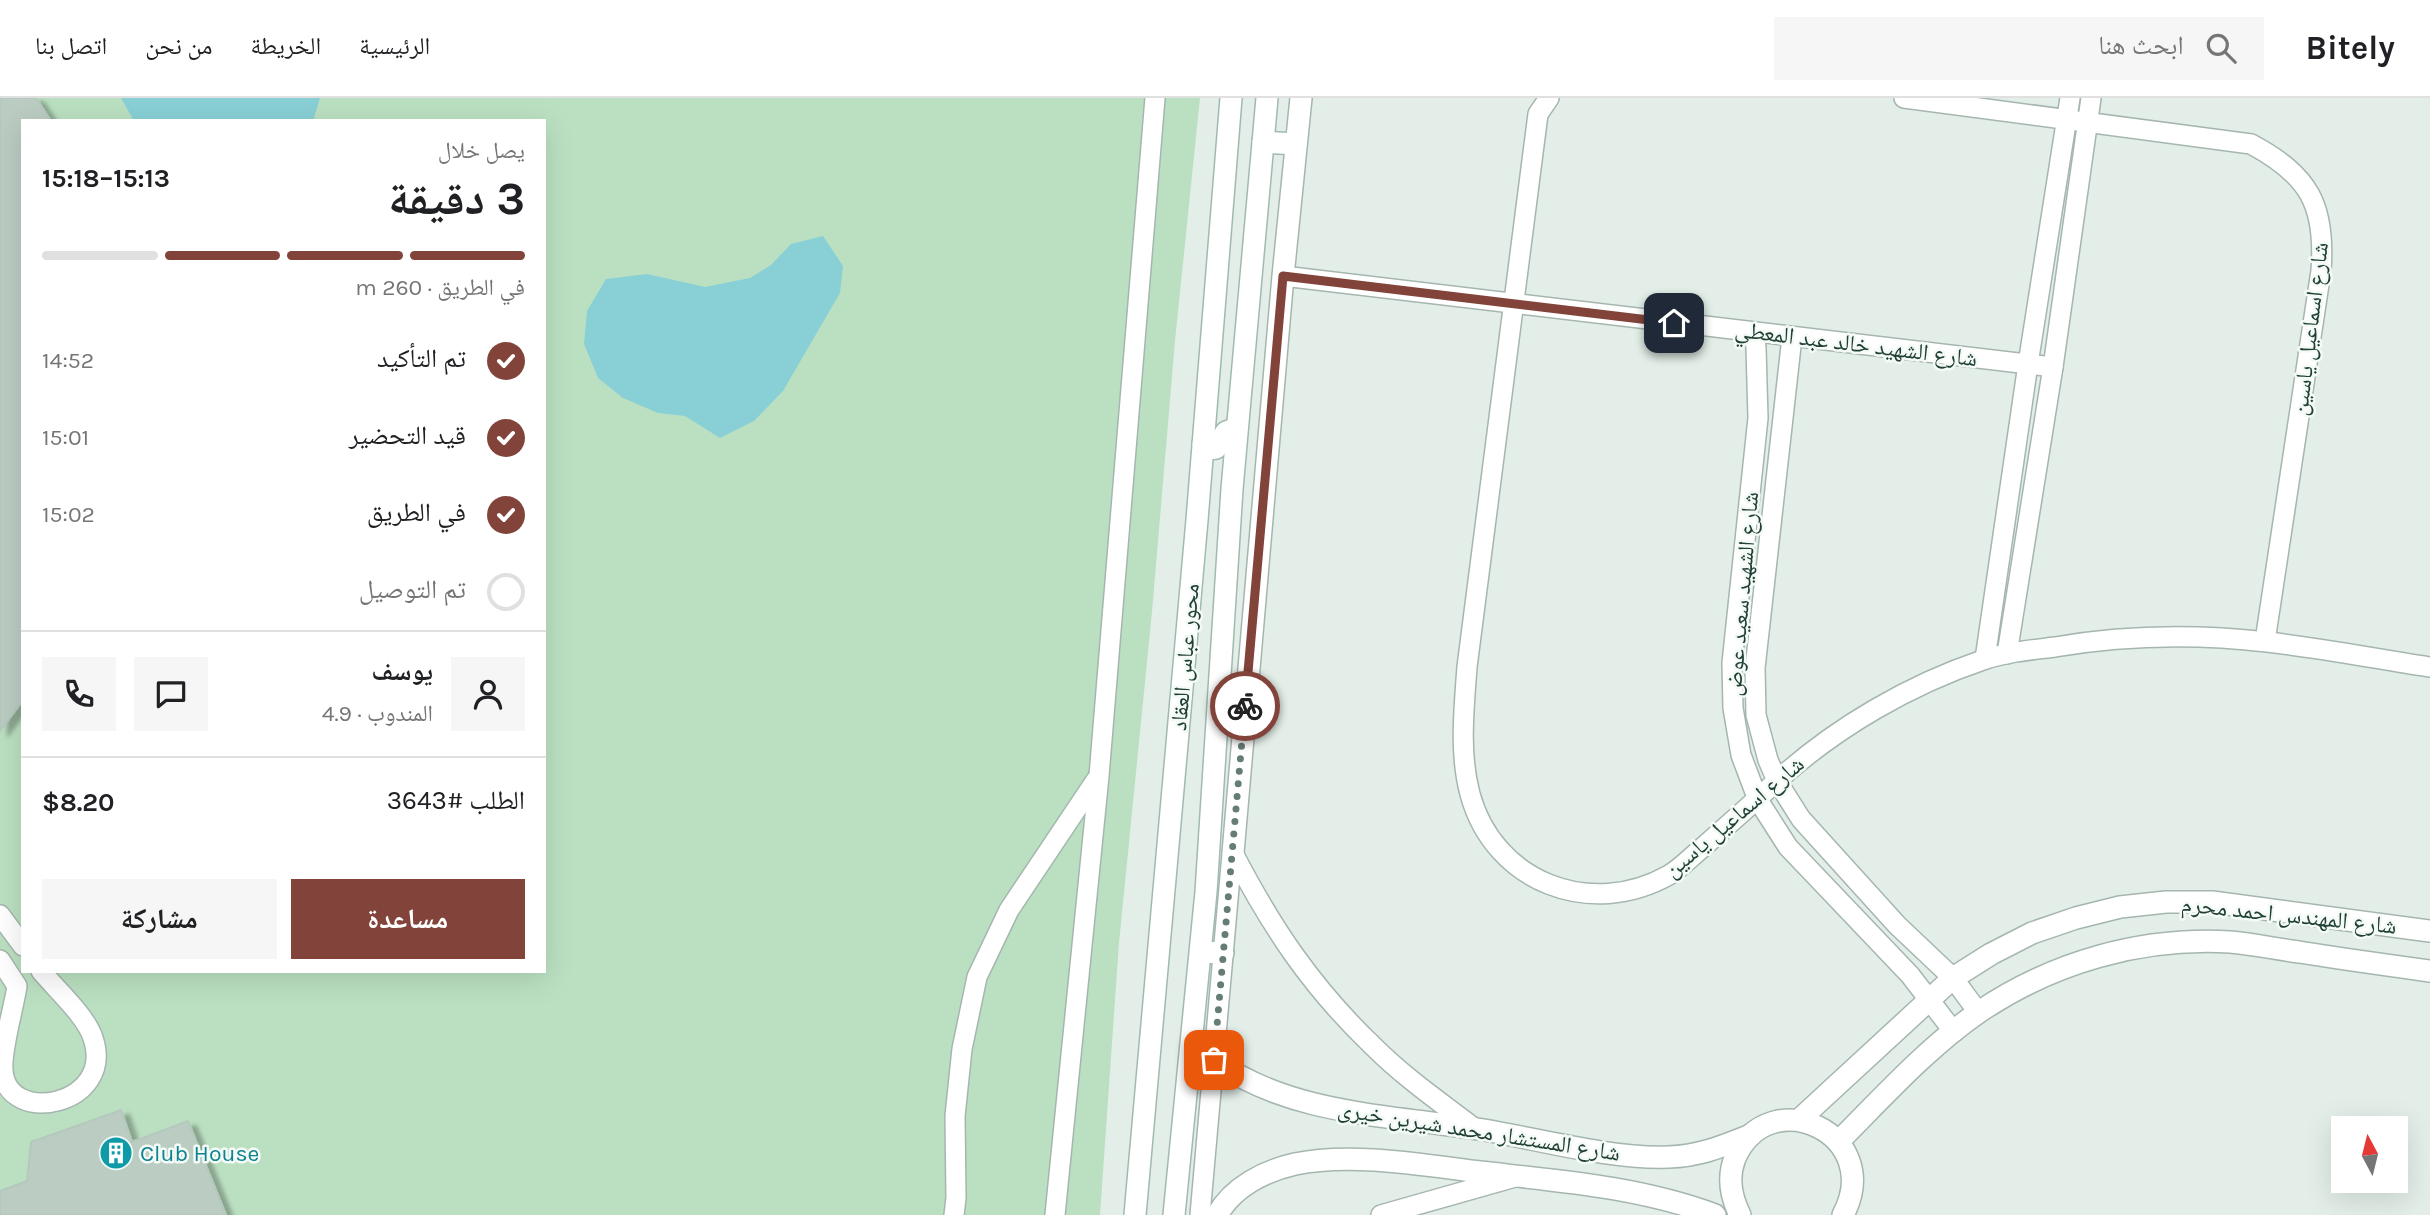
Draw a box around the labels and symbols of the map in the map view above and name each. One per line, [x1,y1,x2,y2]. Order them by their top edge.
street label: شارع اسماعيل ياسين [2286,241,2335,417]
pin [1644,293,1704,353]
street label: شارع الشهيد خالد عبد المعطي [1733,316,1979,377]
street label: شارع الشهيد سعيد عوض [1720,491,1765,697]
street label: محور عباس العقاد [1165,582,1205,732]
courier [1210,671,1280,741]
street label: شارع اسماعيل ياسين [1658,751,1810,884]
street label: شارع المهندس احمد محرم [2180,890,2398,942]
pin [1184,1030,1244,1090]
street label: شارع المستشار محمد شيرين خيرى [1336,1095,1622,1168]
north arrow [2331,1116,2408,1194]
building icon: Club House [97,1134,135,1172]
place label: Club House [140,1140,259,1167]

